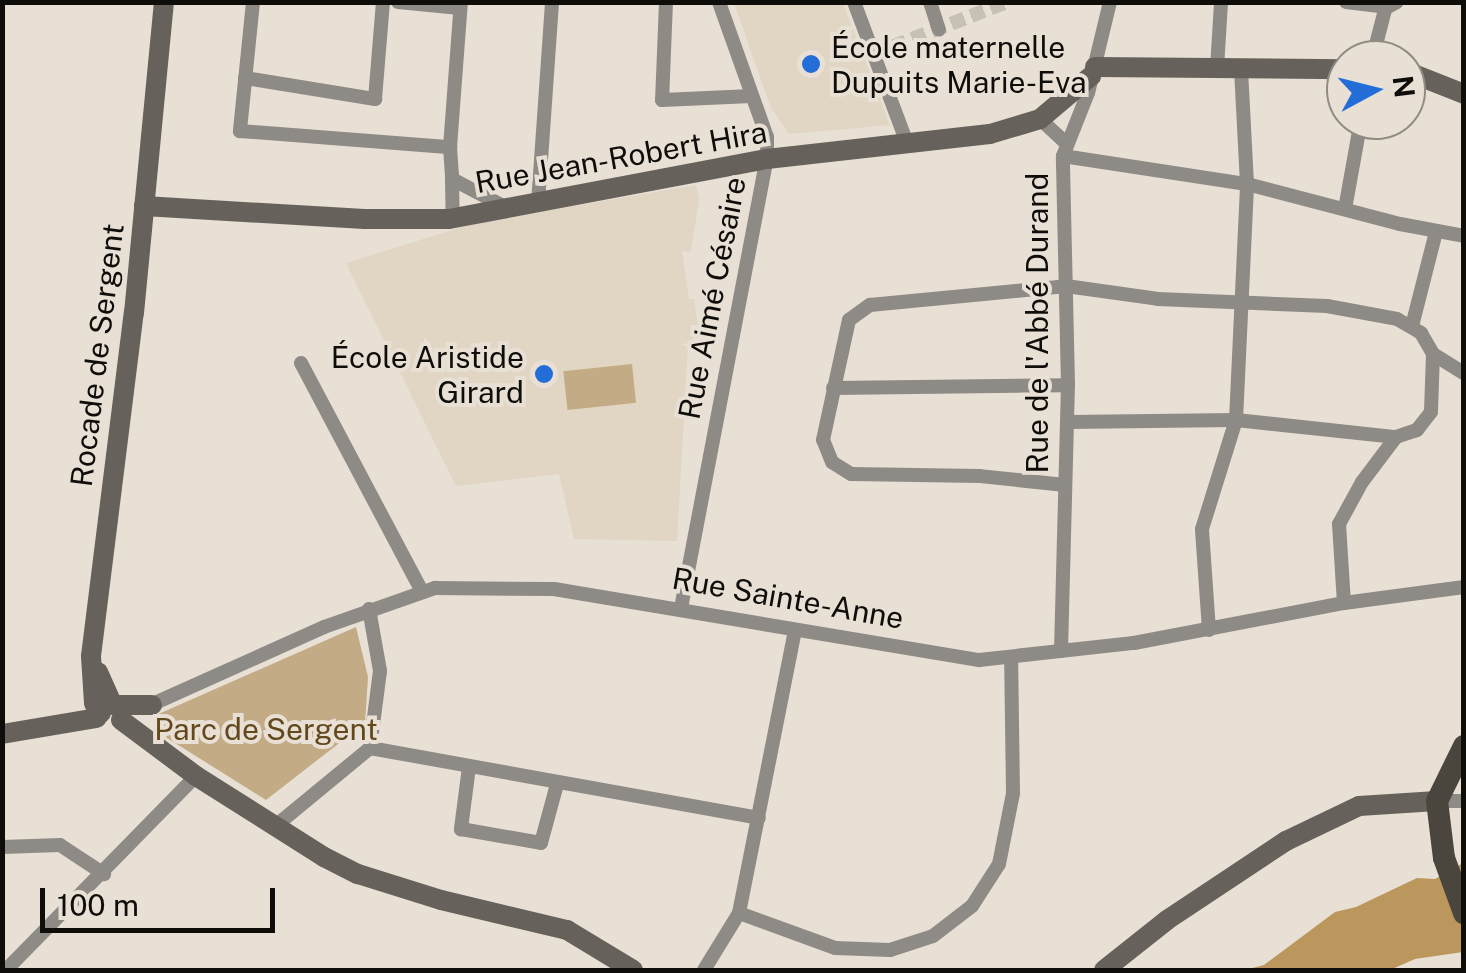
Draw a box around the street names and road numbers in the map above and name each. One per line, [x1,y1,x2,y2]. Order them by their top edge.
street label: Rue Jean-Robert Hira [472,114,770,200]
street label: Rue de l'Abbé Durand [1019,172,1055,474]
street label: Rue Aimé Césaire [671,174,753,422]
street label: Rocade de Sergent [63,221,131,489]
street label: Rue Sainte-Anne [669,560,907,636]

